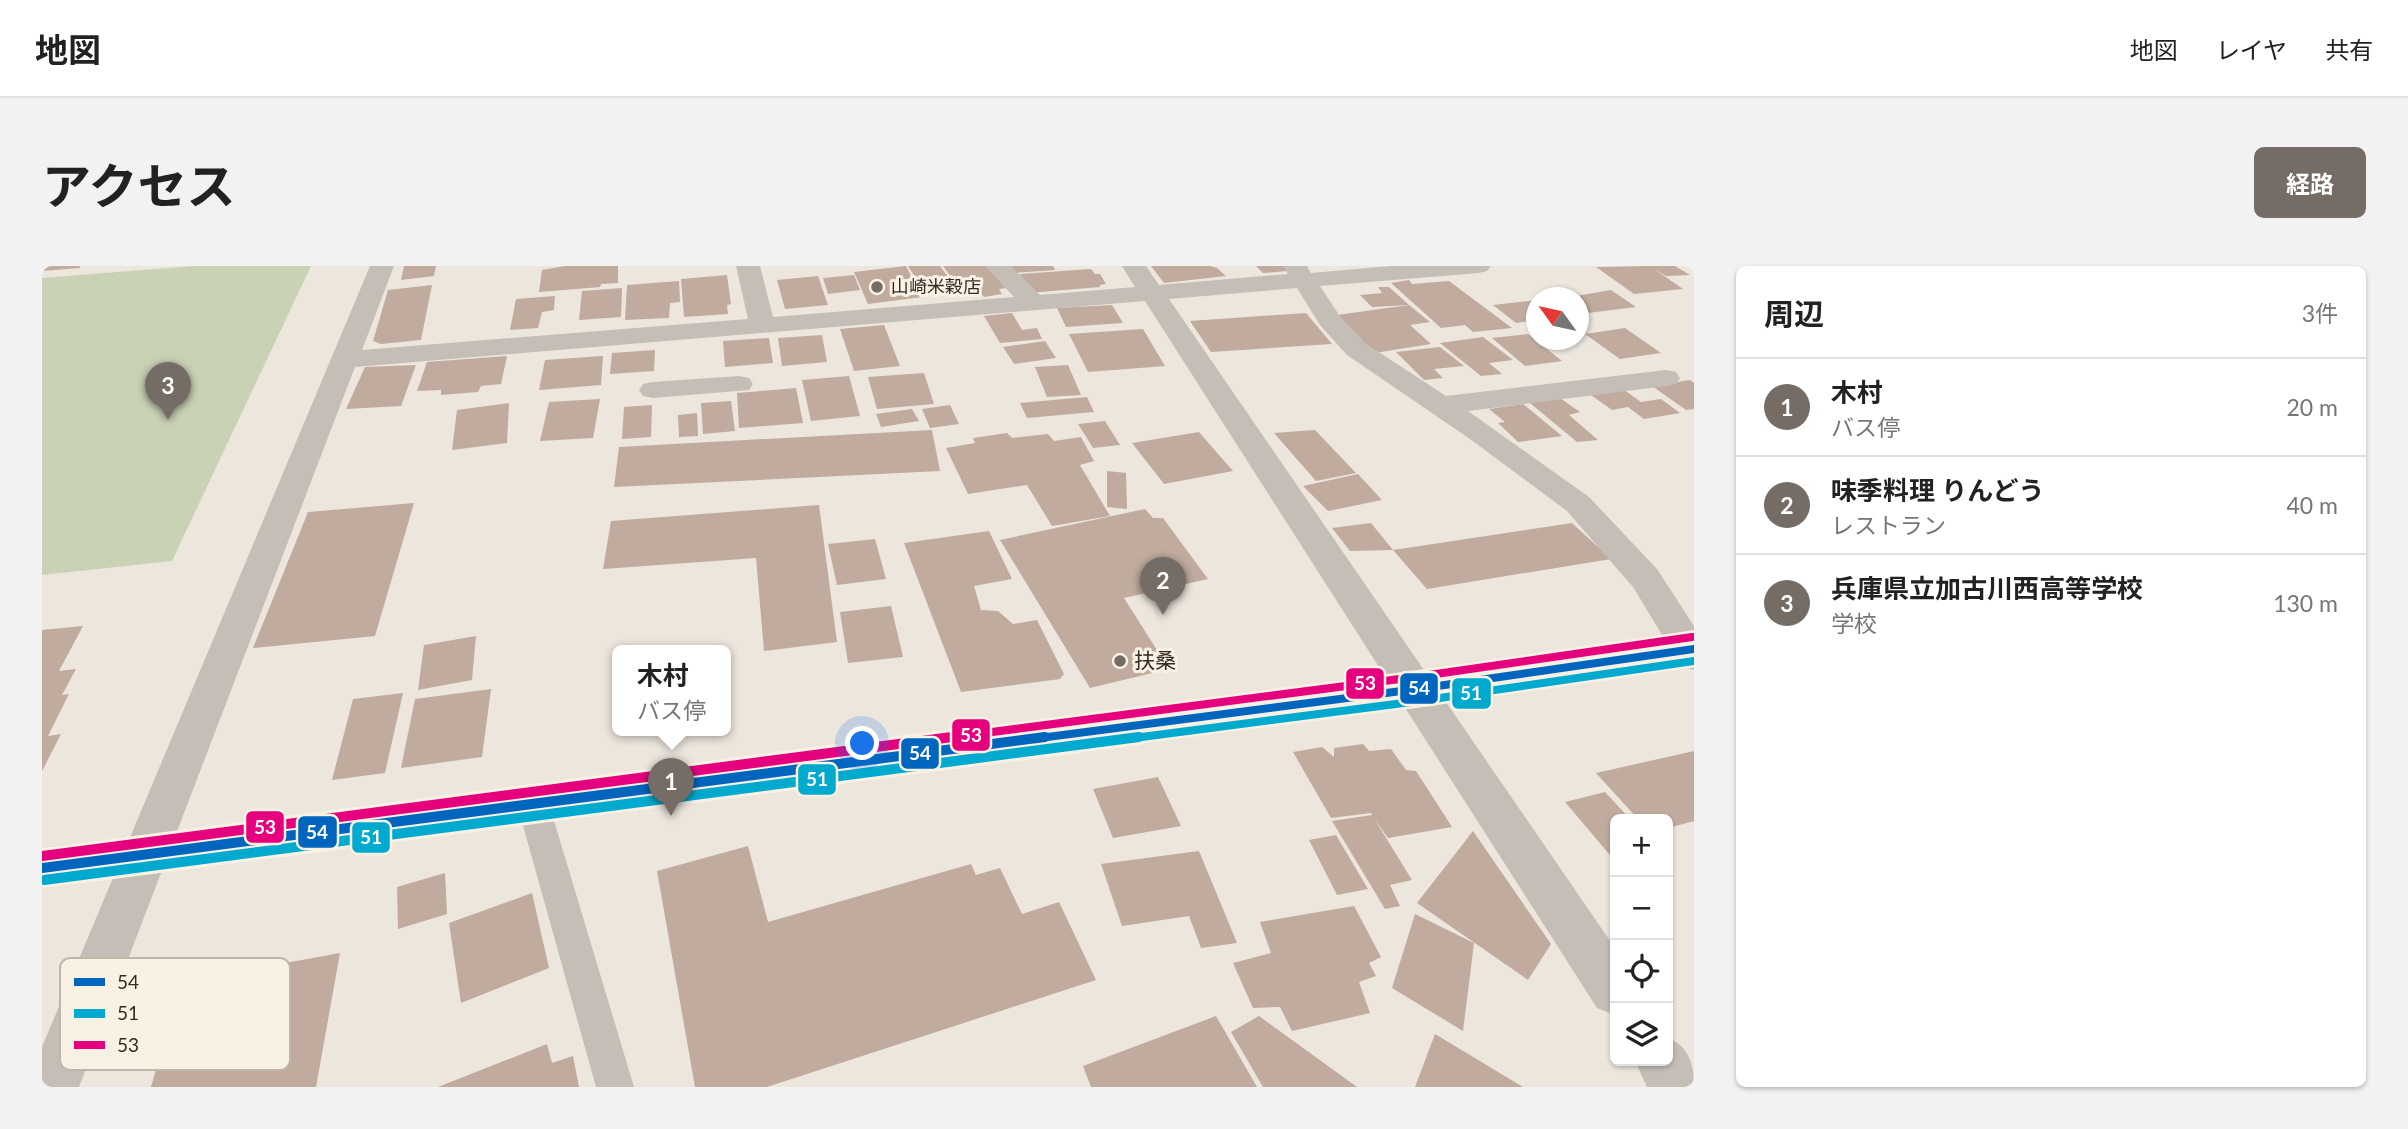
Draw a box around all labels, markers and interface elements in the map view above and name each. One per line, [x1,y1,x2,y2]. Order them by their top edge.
text: 地図 [35,29,101,69]
text: 地図 [2130,35,2178,64]
text: レイヤ [2216,35,2287,64]
text: 共有 [2325,35,2373,64]
button: 経路 [2254,147,2366,218]
text: アクセス [42,156,236,214]
place label: 山崎米穀店 [891,275,981,297]
marker: 山崎米穀店 [869,279,885,295]
north arrow [1526,287,1589,350]
text: 周辺 [1764,295,1824,331]
text: 3件 [2302,299,2338,327]
pin: 3 [145,362,191,420]
text: 木村 [1831,376,1883,408]
text: 1 [1780,393,1794,421]
text: 20 m [2287,393,2338,421]
text: バス停 [1831,413,1900,441]
text: 味季料理 りんどう [1831,474,2045,506]
text: 2 [1780,491,1794,519]
text: 40 m [2287,491,2338,519]
text: レストラン [1831,511,1946,539]
pin: 2 [1140,557,1186,615]
text: 兵庫県立加古川西高等学校 [1831,572,2143,604]
text: 3 [1780,589,1794,617]
text: 130 m [2273,589,2338,617]
text: 学校 [1831,609,1877,637]
popup [612,645,731,736]
place label: 扶桑 [1134,647,1176,672]
marker: 扶桑 [1112,653,1128,669]
text: 木村 [637,659,689,691]
line badge: 53 [1345,667,1385,700]
text: 53 [1354,671,1376,694]
line badge: 54 [1399,672,1439,705]
text: 54 [1408,676,1430,699]
line badge: 51 [1451,677,1492,710]
text: 51 [1460,681,1482,704]
text: バス停 [637,696,706,724]
line badge: 53 [951,718,991,752]
text: 53 [960,723,982,746]
your location [845,726,879,760]
line badge: 54 [900,737,940,770]
text: 54 [909,741,931,764]
pin: 1 [648,758,694,816]
line badge: 51 [797,763,837,796]
text: 51 [806,767,828,790]
line badge: 53 [245,810,285,844]
map controls [1610,814,1673,1066]
button: + [1610,814,1673,877]
text: 53 [254,815,276,838]
line badge: 54 [297,815,338,849]
text: 54 [306,820,328,843]
line badge: 51 [351,821,391,854]
text: 51 [360,825,382,848]
button: − [1610,877,1673,940]
button: locate [1610,940,1673,1003]
legend [60,958,290,1070]
text: 54 [117,970,139,993]
text: 51 [117,1001,139,1024]
button: layers [1610,1003,1673,1066]
text: 53 [117,1033,139,1056]

